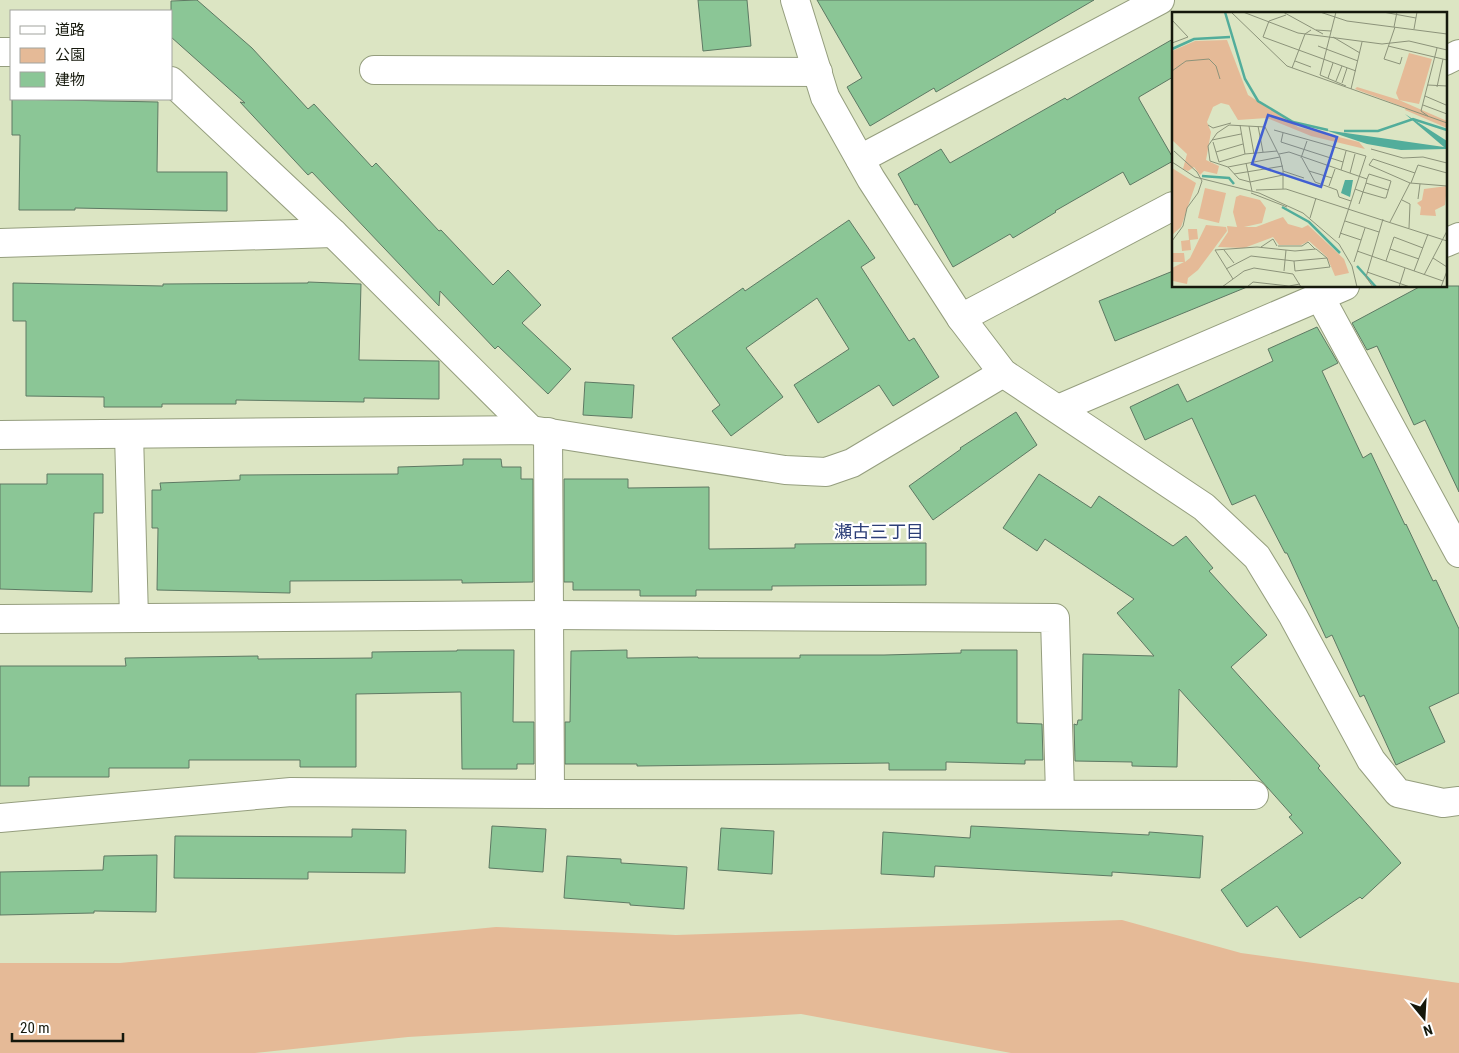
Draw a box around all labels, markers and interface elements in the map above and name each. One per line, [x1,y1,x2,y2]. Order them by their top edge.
legend [10,10,172,100]
inset map [1172,12,1446,288]
text: 道路 [55,21,85,39]
text: 公園 [55,46,85,64]
text: 建物 [55,71,85,89]
district label: 瀬古三丁目 [834,521,924,542]
north arrow [1399,993,1449,1043]
scale bar [12,1010,124,1042]
text: 20 m [20,1019,50,1037]
text: N [1421,1021,1435,1039]

